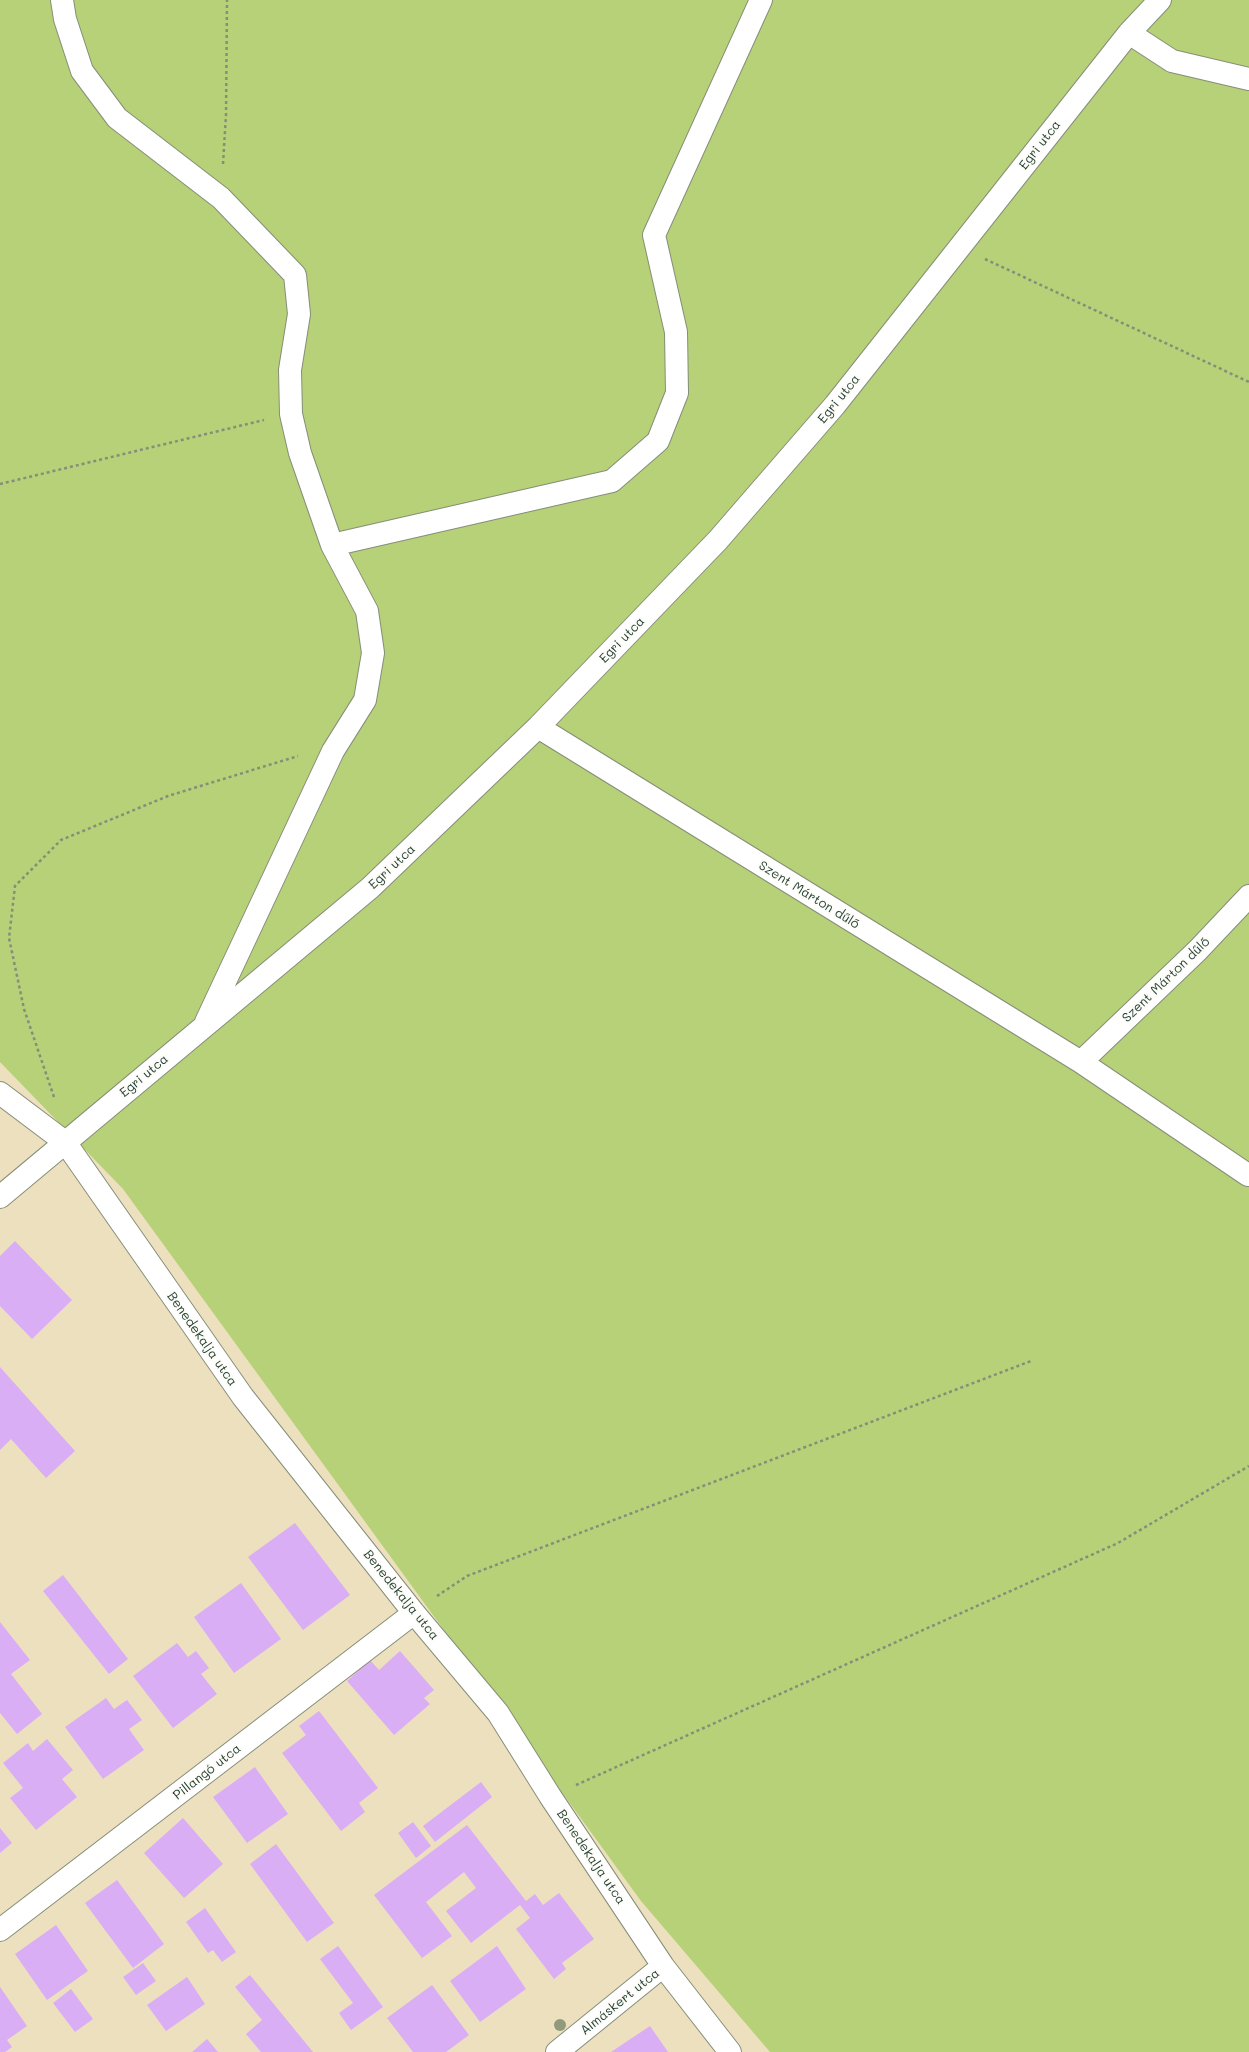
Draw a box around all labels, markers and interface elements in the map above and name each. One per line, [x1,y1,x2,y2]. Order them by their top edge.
street label: Egri utca [1016,117,1064,173]
street label: Egri utca [815,371,863,427]
street label: Egri utca [596,614,648,666]
street label: Egri utca [365,841,419,893]
street label: Szent Márton dűlő [756,858,862,932]
street label: Szent Márton dűlő [1119,934,1213,1026]
street label: Egri utca [117,1051,171,1101]
street label: Benedekalja utca [164,1289,240,1389]
street label: Benedekalja utca [360,1547,442,1643]
street label: Pillangó utca [170,1741,244,1803]
street label: Benedekalja utca [553,1807,629,1907]
street label: Almáskert utca [577,1965,663,2039]

